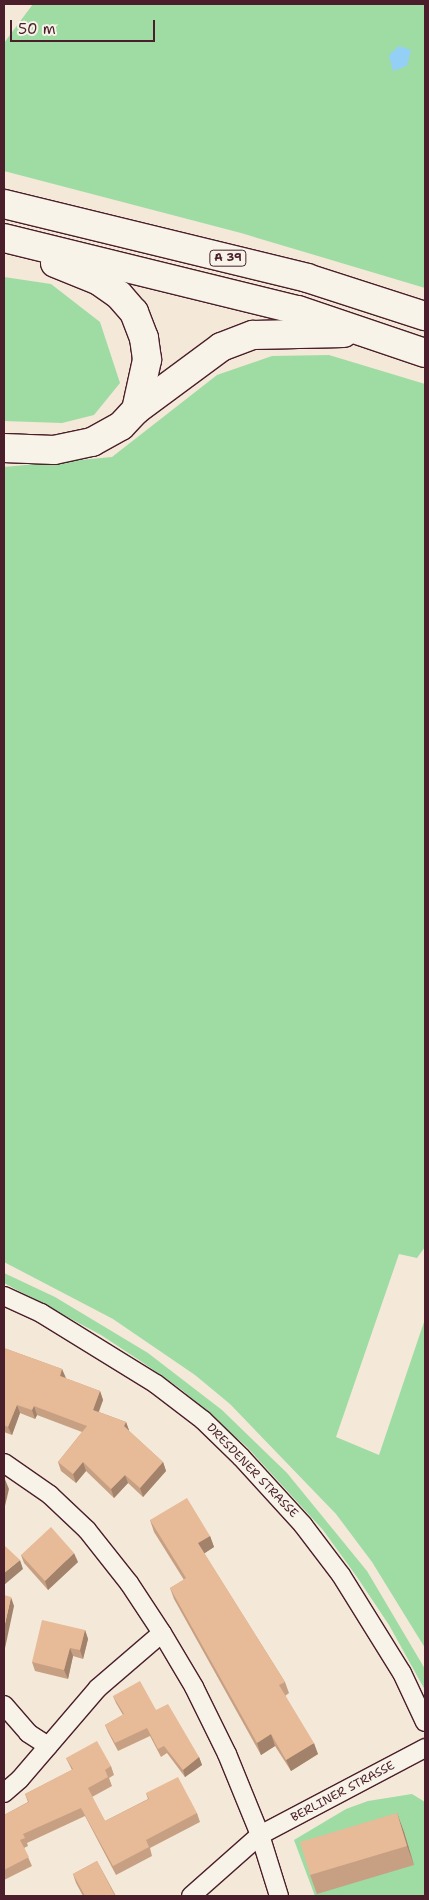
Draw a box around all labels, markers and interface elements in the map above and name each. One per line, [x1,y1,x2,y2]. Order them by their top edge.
scale bar [12,10,158,42]
text: 50 m [18,19,56,39]
road number: A 39 [209,250,247,266]
street label: DRESDENER STRASSE [203,1421,301,1521]
street label: BERLINER STRASSE [289,1759,397,1825]

